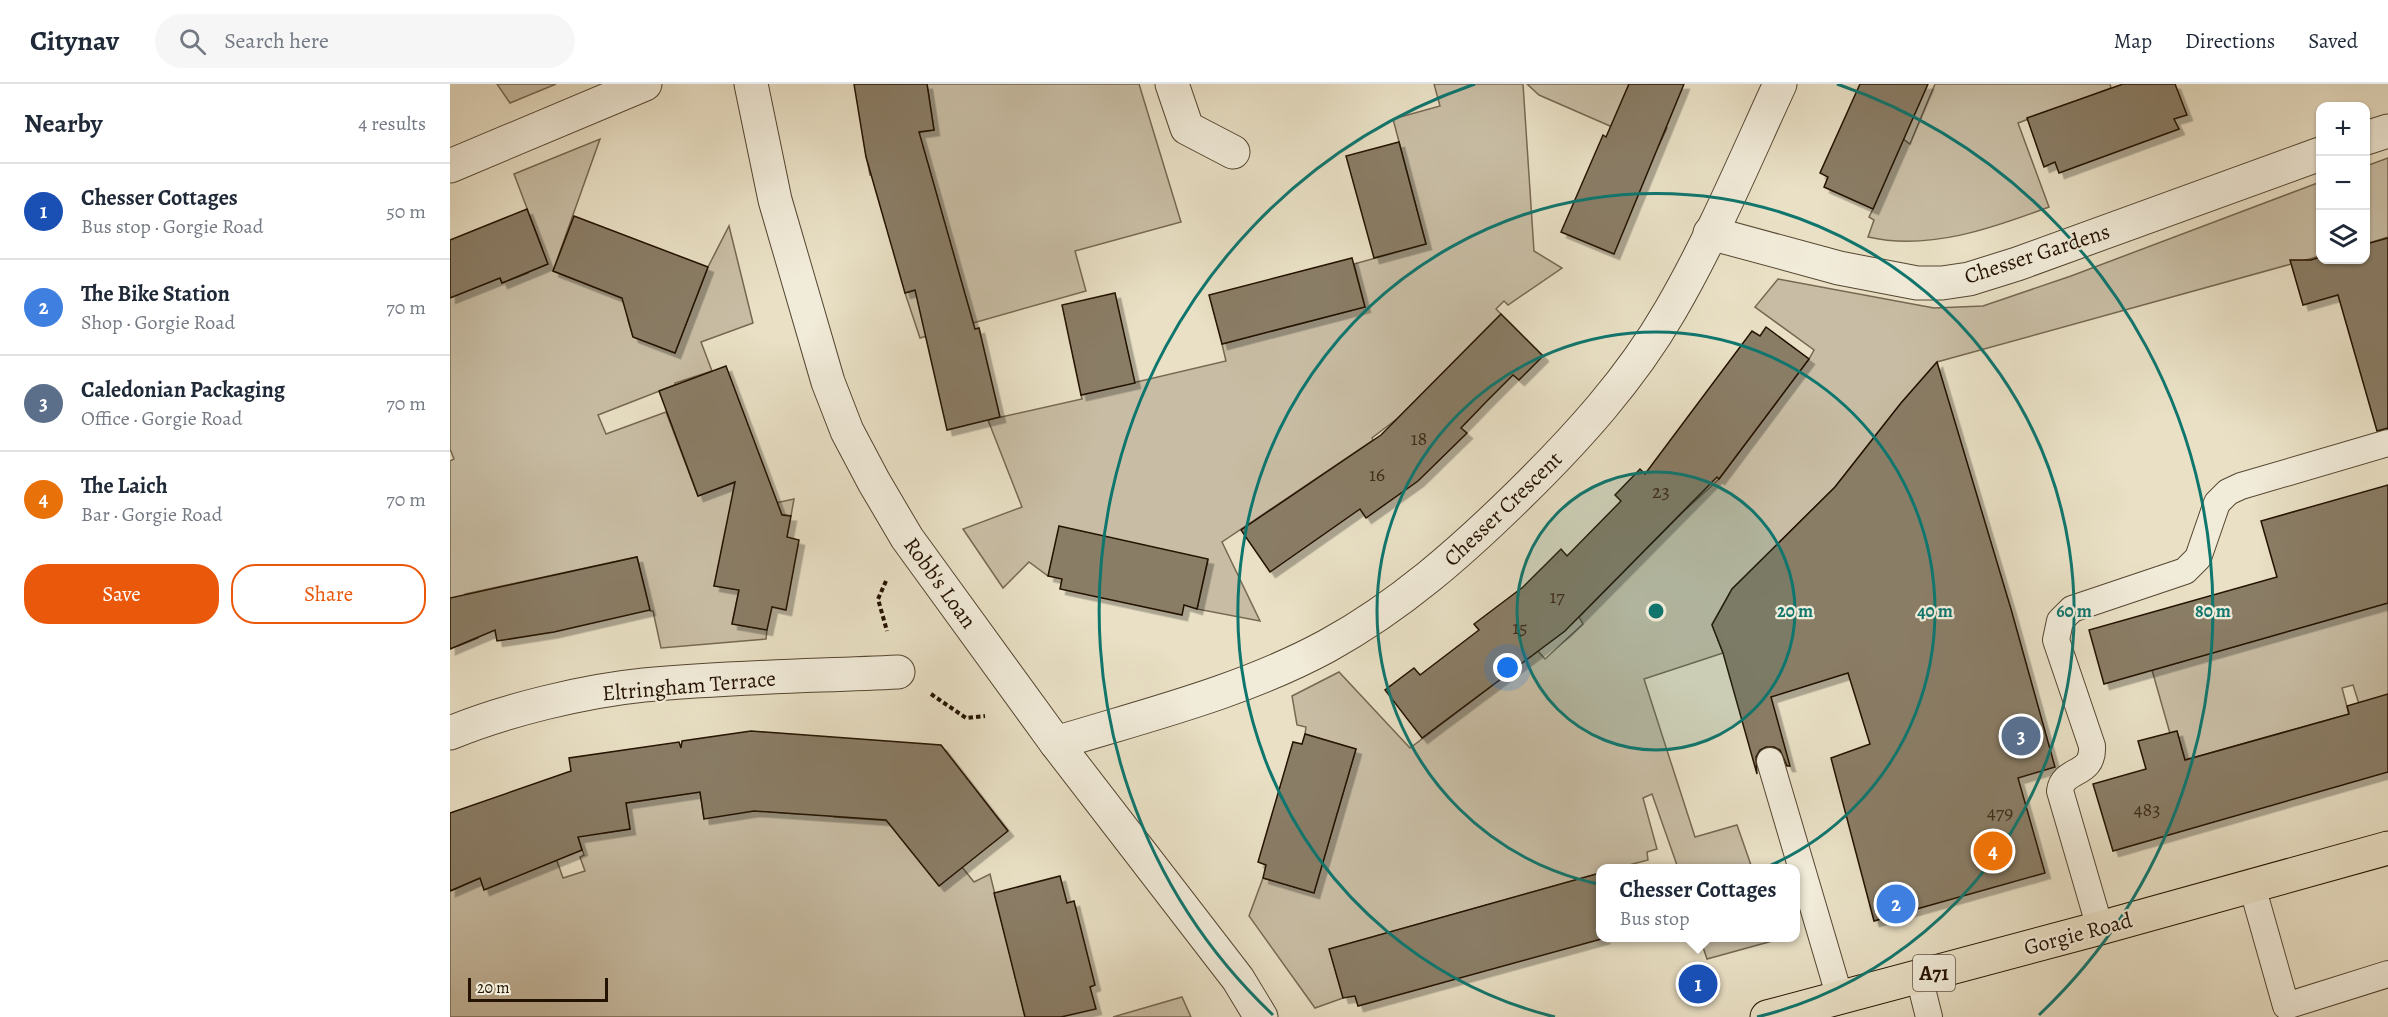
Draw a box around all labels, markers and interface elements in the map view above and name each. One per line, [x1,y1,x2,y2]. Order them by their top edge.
search box [155,14,575,68]
text: Citynav [30,22,119,60]
icon: search [176,25,209,58]
text: Search here [224,26,329,56]
text: Map [2114,27,2152,55]
text: Directions [2185,27,2275,55]
text: Saved [2308,27,2358,55]
map controls [2316,102,2370,264]
button: + [2316,102,2370,156]
text: Nearby [24,106,103,141]
text: 4 results [358,110,426,137]
button: − [2316,156,2370,210]
text: Chesser Cottages [81,183,238,213]
text: 1 [40,198,47,225]
text: 50 m [386,198,426,225]
button: layers [2316,210,2370,264]
text: Bus stop · Gorgie Road [81,213,264,240]
street label: Chesser Gardens [1960,216,2114,292]
text: The Bike Station [81,279,230,309]
text: 2 [39,294,48,321]
text: 70 m [386,294,426,321]
text: Shop · Gorgie Road [81,309,235,336]
text: Caledonian Packaging [81,375,285,405]
text: 3 [39,390,48,417]
text: 70 m [386,390,426,417]
text: Office · Gorgie Road [81,405,242,432]
house number: 18 [1411,425,1427,452]
street label: Chesser Crescent [1437,445,1569,573]
house number: 16 [1369,461,1385,488]
text: The Laich [81,471,168,501]
house number: 23 [1652,478,1670,505]
text: 4 [39,486,48,513]
text: 70 m [386,486,426,513]
text: Bar · Gorgie Road [81,501,223,528]
street label: Robb's Loan [897,531,983,635]
button: Save [24,564,219,624]
button: Share [231,564,426,624]
house number: 17 [1549,583,1565,610]
text: 20 m [1777,599,1813,623]
text: 40 m [1917,599,1953,623]
text: 60 m [2056,599,2092,623]
text: 80 m [2195,599,2231,623]
centre of rings [1646,601,1666,621]
house number: 15 [1512,614,1528,641]
your location [1493,653,1522,682]
street label: Eltringham Terrace [601,663,777,709]
pin: 3 [2002,714,2040,758]
house number: 483 [2133,796,2161,823]
house number: 479 [1987,799,2013,826]
pin: 4 [1974,828,2012,873]
popup [1596,864,1800,942]
text: Chesser Cottages [1620,875,1776,905]
pin: 2 [1876,882,1916,926]
text: Bus stop [1620,905,1690,932]
street label: Gorgie Road [2021,905,2136,963]
road number: A71 [1913,955,1955,991]
pin: 1 [1678,962,1718,1006]
scale bar [468,975,608,1002]
text: 20 m [477,977,510,999]

